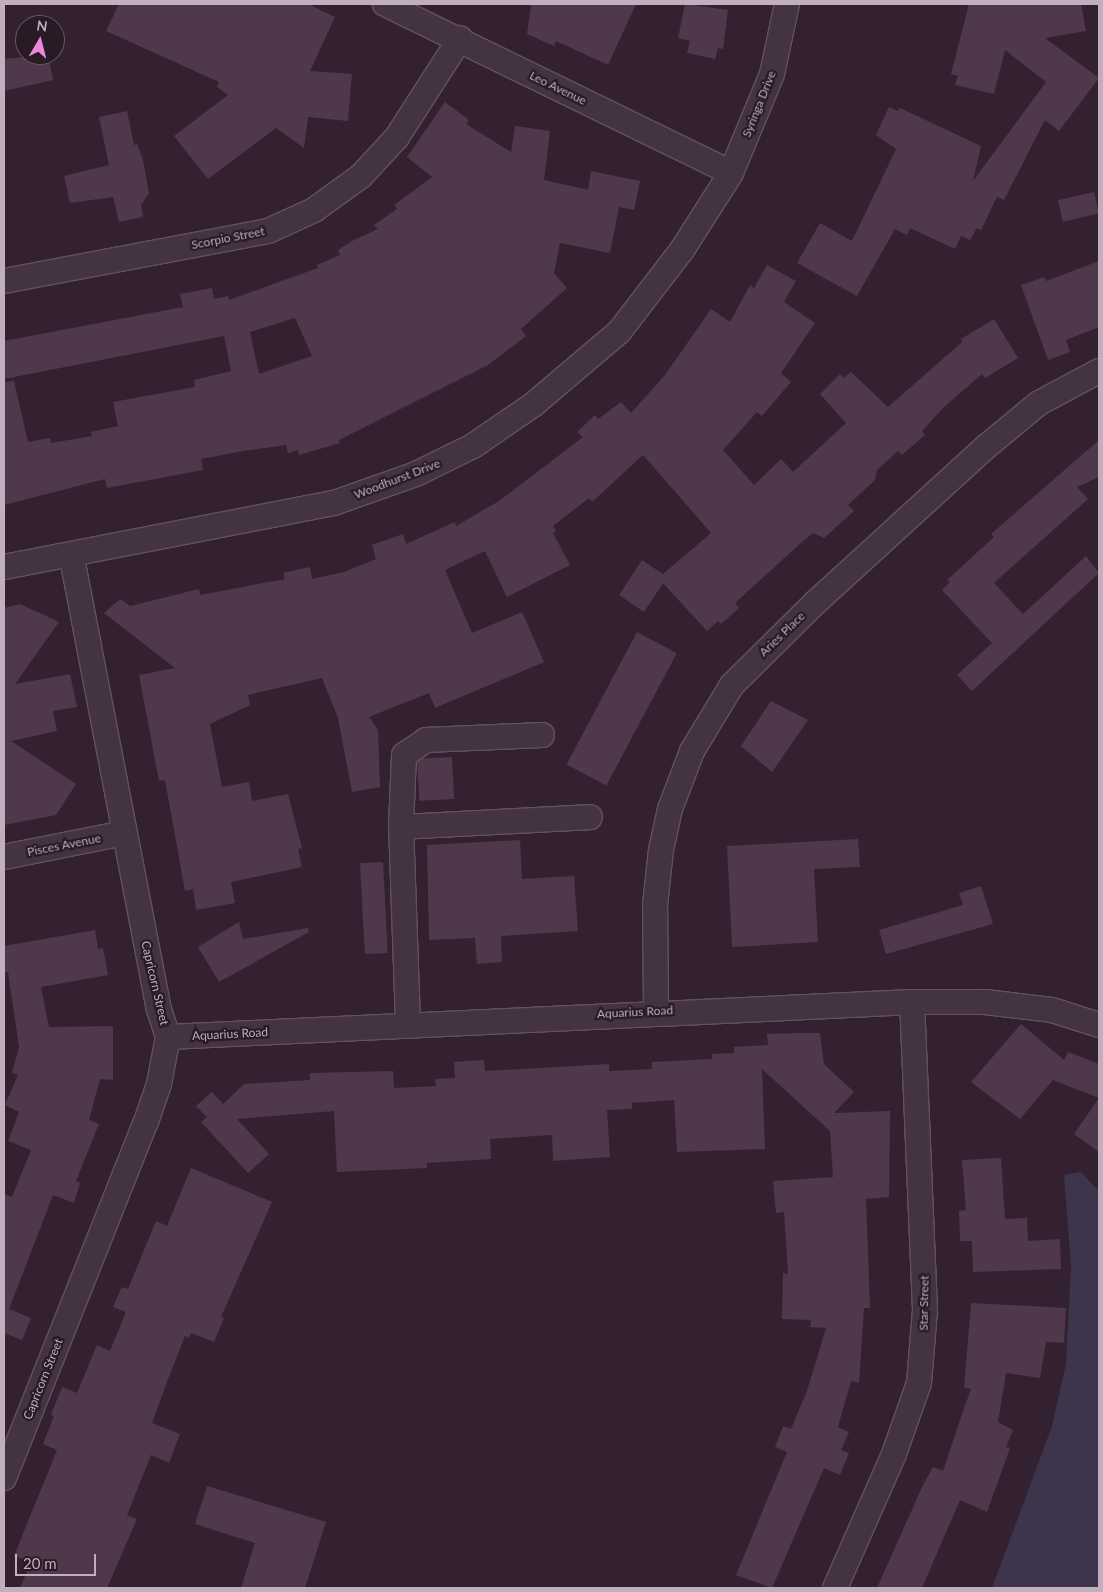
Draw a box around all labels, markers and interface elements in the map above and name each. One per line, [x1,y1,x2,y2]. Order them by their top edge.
north arrow [15,15,65,65]
text: N [35,16,49,35]
street label: Leo Avenue [527,68,589,108]
street label: Syringa Drive [739,69,779,139]
street label: Scorpio Street [190,224,266,252]
street label: Woodhurst Drive [352,456,442,502]
street label: Aries Place [756,609,808,659]
street label: Pisces Avenue [26,831,102,859]
street label: Capricorn Street [138,939,172,1027]
street label: Aquarius Road [597,1003,673,1021]
street label: Aquarius Road [192,1025,268,1043]
street label: Star Street [916,1275,932,1331]
street label: Capricorn Street [20,1336,66,1422]
scale bar [18,1544,99,1576]
text: 20 m [23,1554,57,1572]

